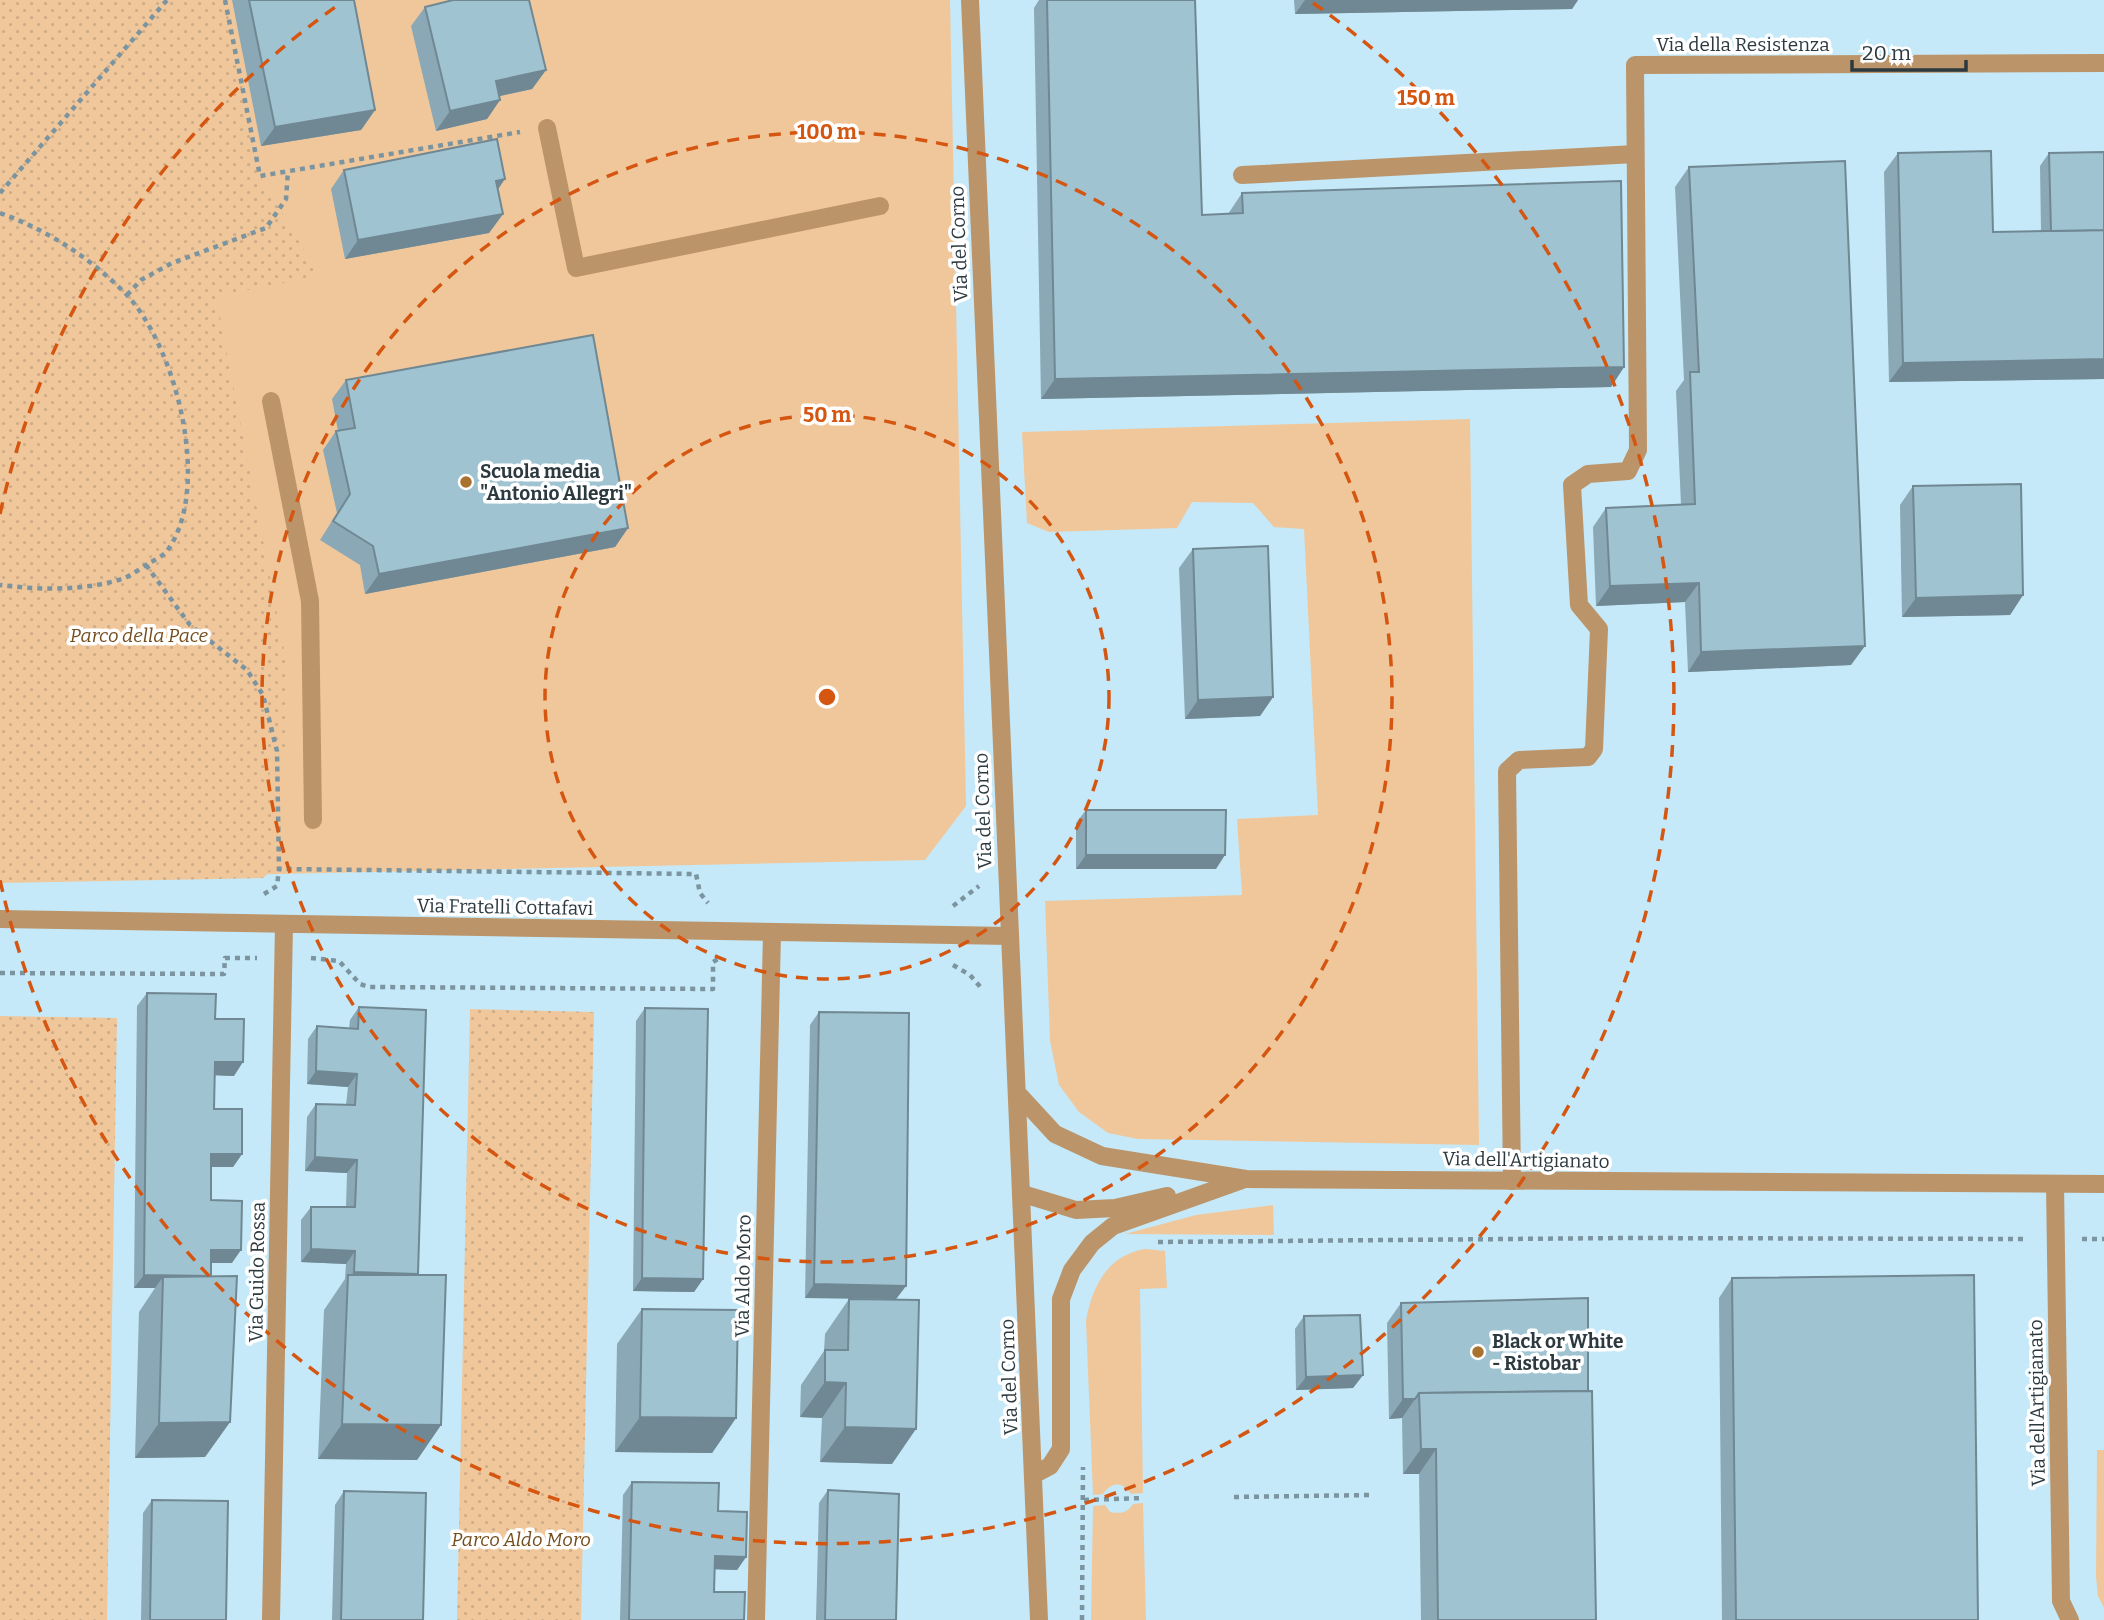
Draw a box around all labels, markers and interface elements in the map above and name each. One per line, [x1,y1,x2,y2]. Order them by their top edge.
scale bar [1852,28,1966,72]
street label: Via della Resistenza [1656,33,1830,56]
text: 20 m [1862,40,1911,66]
text: 150 m [1397,85,1455,111]
text: 100 m [797,119,857,145]
street label: Via del Corno [945,185,973,303]
text: 50 m [803,402,851,428]
place label: Scuola media "Antonio Allegri" [480,460,632,505]
marker: Scuola media "Antonio Allegri" [458,474,474,490]
park label: Parco della Pace [70,624,209,647]
centre of rings [815,685,839,709]
street label: Via del Corno [969,752,997,870]
street label: Via Fratelli Cottafavi [417,894,594,920]
street label: Via dell'Artigianato [1442,1147,1610,1173]
street label: Via Guido Rossa [244,1201,270,1343]
street label: Via Aldo Moro [730,1214,756,1338]
street label: Via del Corno [995,1318,1023,1436]
street label: Via dell'Artigianato [2024,1319,2050,1487]
place label: Black or White - Ristobar [1492,1330,1623,1375]
marker: Black or White - Ristobar [1470,1344,1486,1360]
park label: Parco Aldo Moro [451,1528,591,1551]

